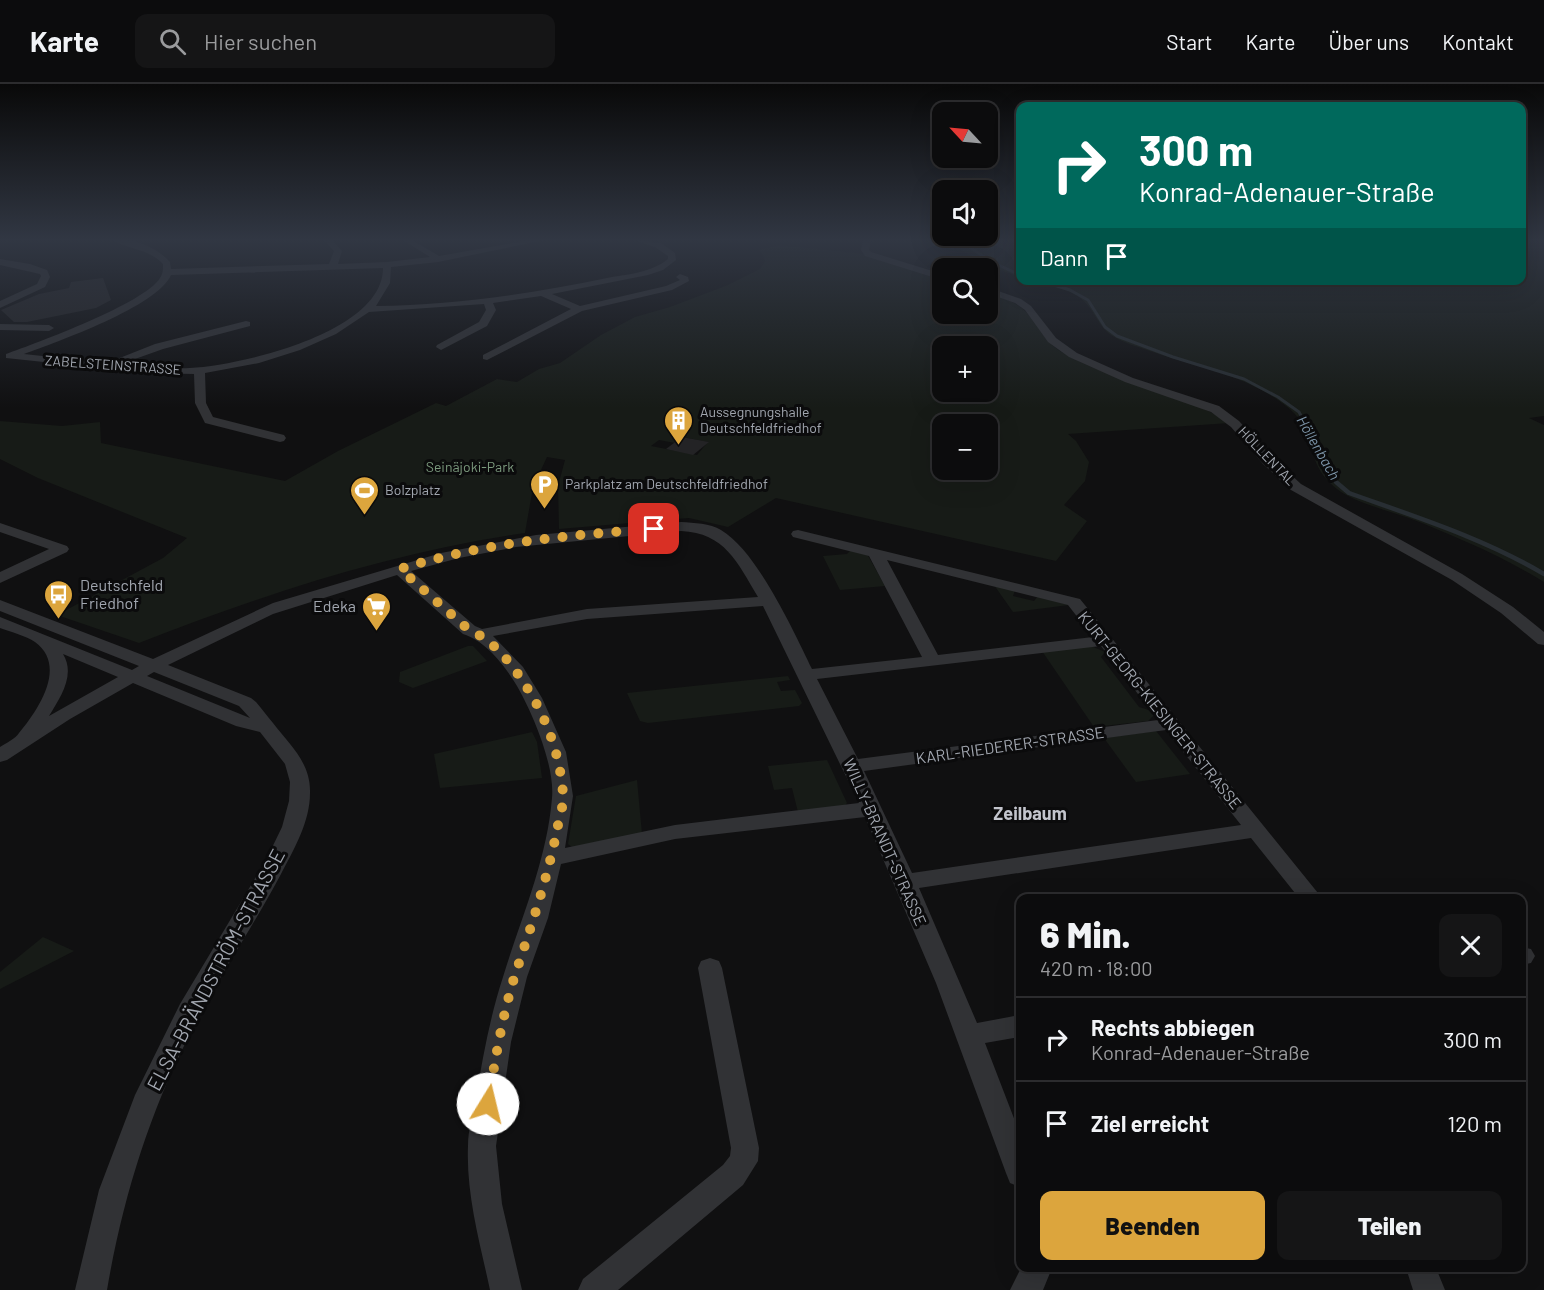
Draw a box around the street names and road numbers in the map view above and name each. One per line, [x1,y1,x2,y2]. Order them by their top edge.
street label: ZABELSTEINSTRASSE [44,351,182,378]
street label: HÖLLENTAL [1235,423,1300,489]
street label: KURT-GEORG-KIESINGER-STRASSE [1075,607,1246,812]
street label: KARL-RIEDERER-STRASSE [915,722,1105,767]
street label: WILLY-BRANDT-STRASSE [840,755,931,928]
street label: ELSA-BRÄNDSTRÖM-STRASSE [141,845,289,1094]

